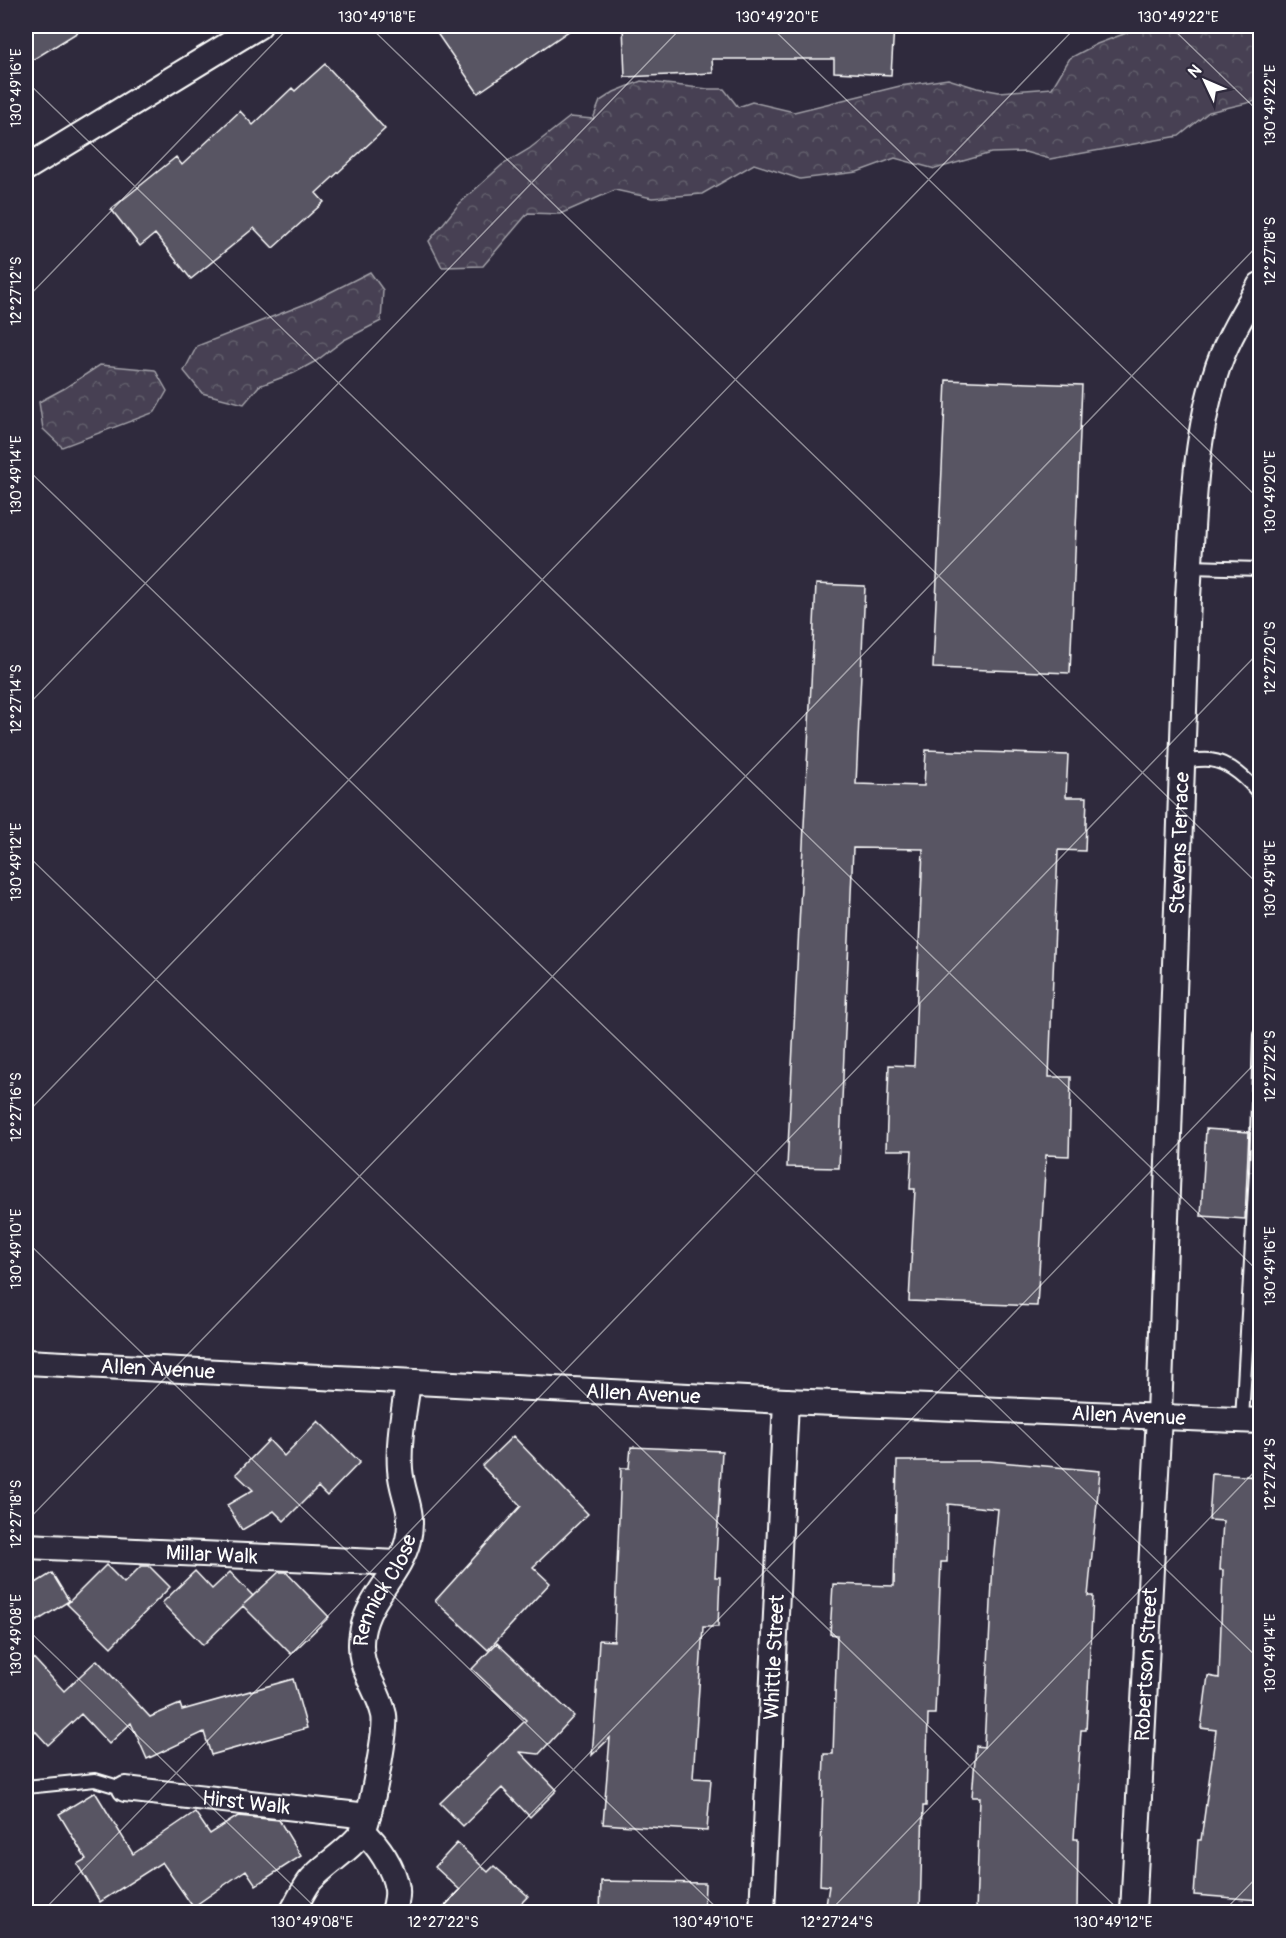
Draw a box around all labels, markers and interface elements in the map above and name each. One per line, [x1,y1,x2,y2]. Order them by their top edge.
text: 130°49'18"E [338,8,416,27]
text: 130°49'20"E [736,8,819,27]
text: 130°49'22"E [1137,8,1219,27]
text: 130°49'16"E [7,48,26,127]
north arrow [1175,51,1235,111]
text: N [1184,60,1206,82]
text: 130°49'22"E [1261,64,1280,146]
text: 12°27'18"S [1261,217,1280,285]
text: 12°27'12"S [7,256,26,326]
text: 130°49'14"E [7,435,26,514]
text: 130°49'20"E [1261,450,1280,533]
text: 12°27'20"S [1261,621,1280,695]
text: 12°27'14"S [7,664,26,734]
street label: Stevens Terrace [1163,771,1195,915]
text: 130°49'12"E [7,823,26,901]
text: 130°49'18"E [1261,840,1280,918]
text: 12°27'22"S [1261,1030,1280,1102]
text: 12°27'16"S [7,1072,26,1142]
text: 130°49'10"E [7,1209,26,1289]
text: 130°49'16"E [1261,1226,1280,1305]
street label: Allen Avenue [100,1352,216,1385]
street label: Allen Avenue [585,1377,702,1410]
street label: Allen Avenue [1071,1400,1187,1431]
text: 12°27'24"S [1261,1438,1280,1510]
text: 12°27'18"S [7,1480,26,1548]
street label: Rennick Close [347,1531,422,1647]
street label: Millar Walk [165,1539,259,1570]
street label: Robertson Street [1128,1586,1164,1742]
street label: Whittle Street [758,1593,790,1721]
text: 130°49'08"E [7,1594,26,1676]
text: 130°49'14"E [1261,1613,1280,1692]
street label: Hirst Walk [201,1784,292,1821]
text: 130°49'08"E [271,1913,353,1932]
text: 12°27'22"S [407,1913,479,1932]
text: 130°49'10"E [673,1913,753,1932]
text: 12°27'24"S [801,1913,873,1932]
text: 130°49'12"E [1074,1913,1152,1932]

